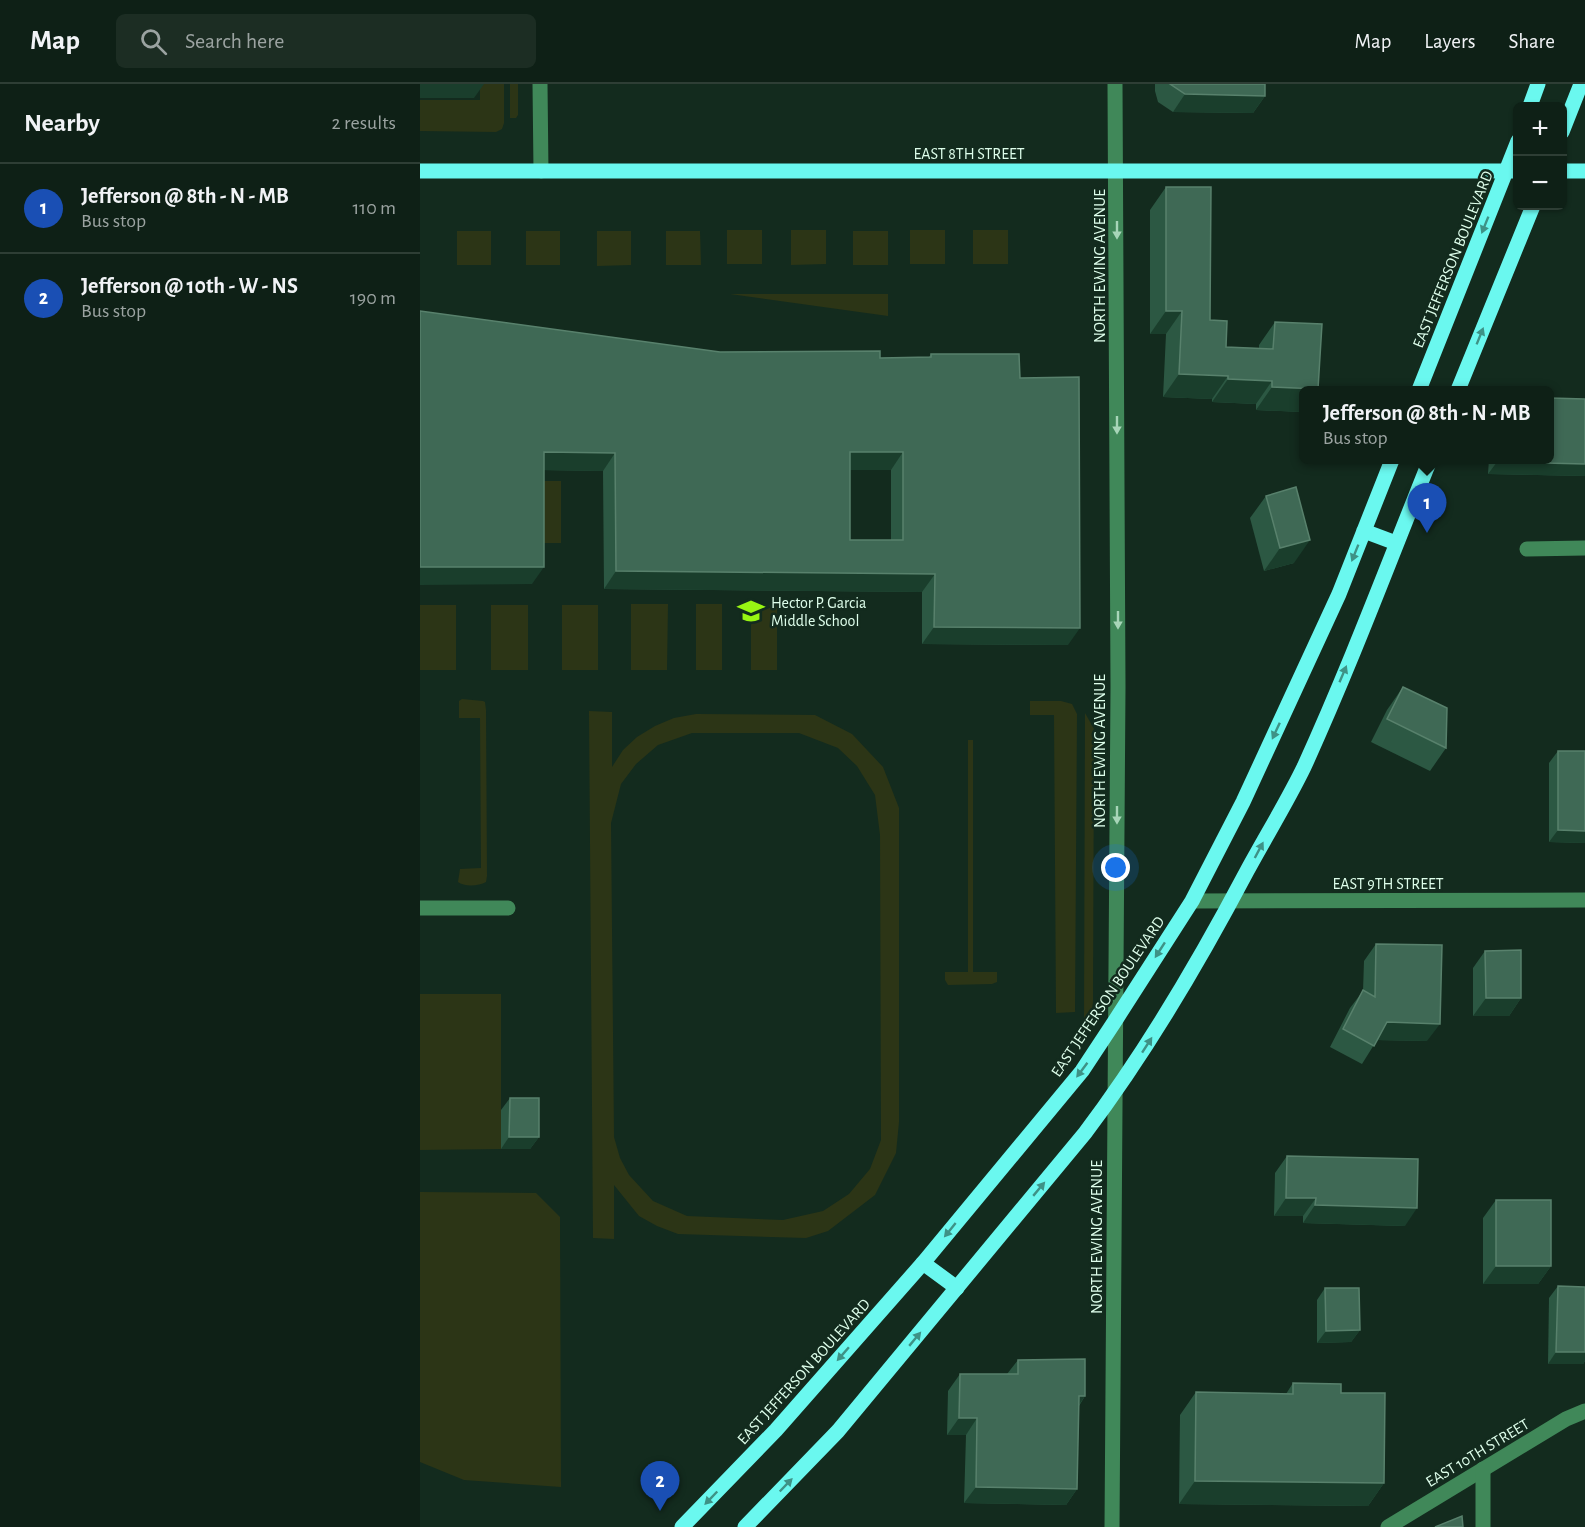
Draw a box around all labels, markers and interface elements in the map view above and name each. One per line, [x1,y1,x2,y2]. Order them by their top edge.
search box [116,14,536,68]
icon: search [137,25,170,58]
text: Map [30,27,80,55]
text: Search here [185,30,284,52]
text: Map [1355,31,1391,52]
text: Layers [1424,31,1475,52]
text: Share [1508,31,1555,52]
map controls [1513,102,1567,210]
button: + [1513,102,1567,156]
text: Nearby [24,110,100,136]
text: 2 results [332,113,396,133]
street label: EAST 8TH STREET [913,146,1025,162]
button: − [1513,156,1567,210]
street label: EAST JEFFERSON BOULEVARD [1410,169,1496,350]
text: Jefferson @ 8th - N - MB [81,185,289,207]
street label: NORTH EWING AVENUE [1092,189,1108,343]
text: 1 [40,198,47,218]
text: 110 m [352,198,396,218]
text: Bus stop [81,211,146,231]
one-way arrow [1480,216,1489,234]
one-way arrow [1112,220,1122,239]
text: Jefferson @ 10th - W - NS [81,275,298,297]
text: 2 [39,288,48,308]
text: 190 m [350,288,396,308]
text: Bus stop [81,301,146,321]
one-way arrow [1475,327,1485,345]
popup [1299,386,1554,464]
text: Jefferson @ 8th - N - MB [1323,402,1530,424]
one-way arrow [1112,415,1122,434]
text: Bus stop [1323,428,1388,448]
pin: 1 [1408,484,1446,533]
one-way arrow [1350,544,1359,562]
place label: Hector P. Garcia Middle School [771,595,866,629]
school or university icon: Hector P. Garcia Middle School [736,596,766,626]
one-way arrow [1113,610,1123,629]
one-way arrow [1339,665,1348,683]
street label: NORTH EWING AVENUE [1092,674,1108,828]
one-way arrow [1270,722,1280,740]
one-way arrow [1112,805,1122,824]
one-way arrow [1254,841,1264,858]
your location [1101,853,1130,882]
street label: EAST 9TH STREET [1333,876,1444,892]
street label: EAST JEFFERSON BOULEVARD [1048,914,1167,1080]
one-way arrow [1155,942,1166,959]
one-way arrow [1141,1037,1153,1053]
one-way arrow [1076,1061,1088,1077]
street label: NORTH EWING AVENUE [1089,1160,1105,1314]
one-way arrow [1032,1182,1045,1197]
one-way arrow [944,1222,957,1237]
street label: EAST JEFFERSON BOULEVARD [734,1296,873,1447]
one-way arrow [908,1331,921,1347]
one-way arrow [836,1346,849,1362]
street label: EAST 10TH STREET [1423,1416,1532,1490]
pin: 2 [640,1462,680,1511]
one-way arrow [778,1478,792,1492]
one-way arrow [704,1490,718,1504]

